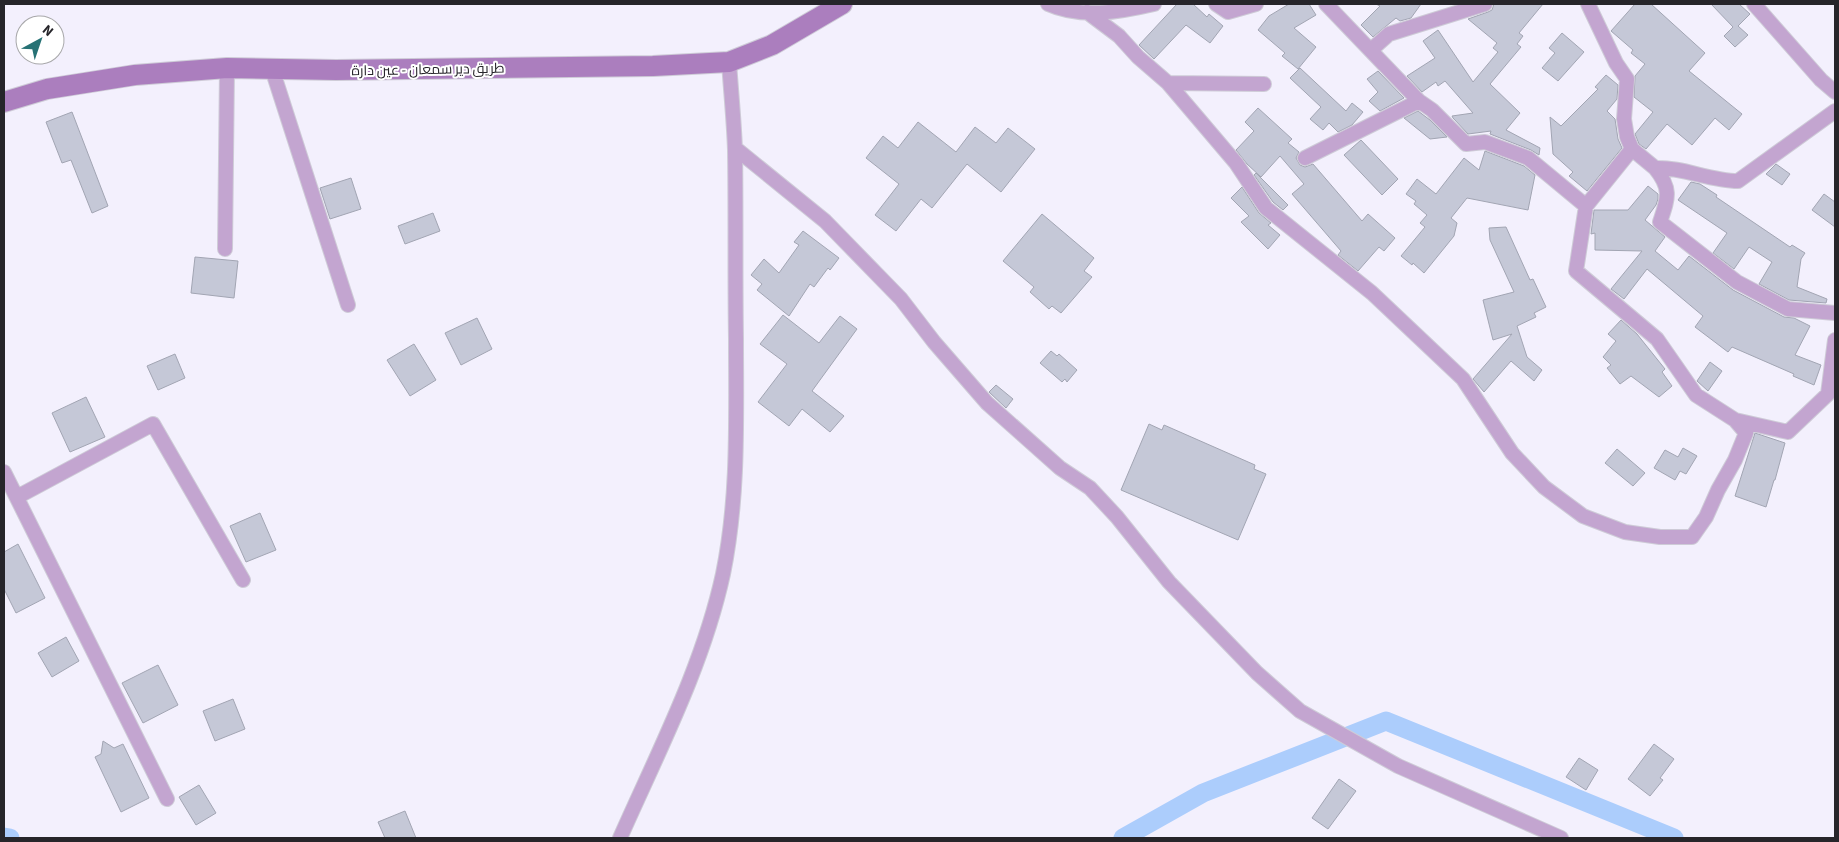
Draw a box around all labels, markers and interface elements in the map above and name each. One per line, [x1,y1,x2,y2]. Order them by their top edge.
north arrow [15,15,65,65]
text: N [38,20,58,41]
street label: طريق دير سمعان - عين دارة [351,59,505,81]

